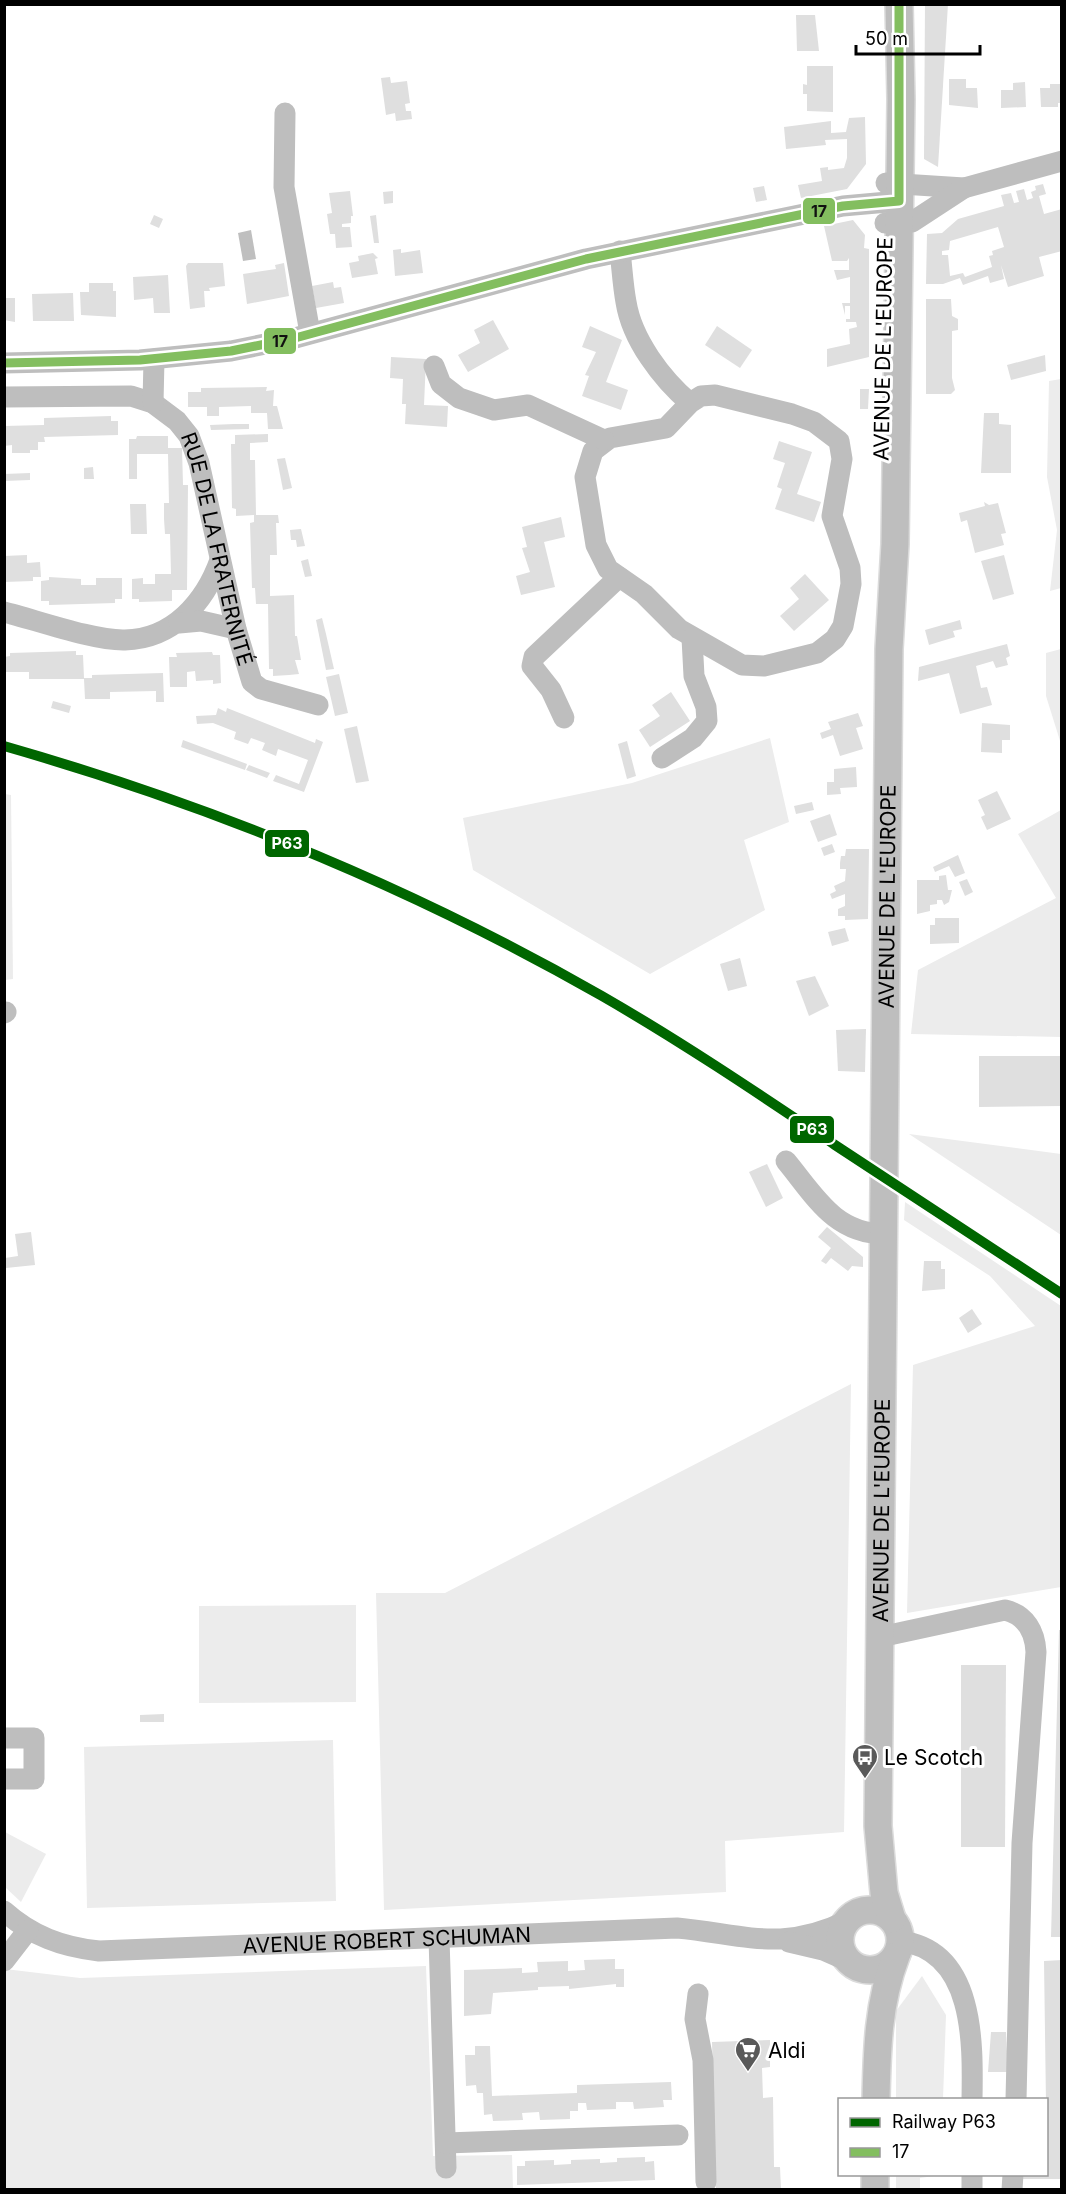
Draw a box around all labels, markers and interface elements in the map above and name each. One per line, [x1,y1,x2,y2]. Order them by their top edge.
scale bar [856,18,980,56]
text: 50 m [865,28,908,49]
line badge: 17 [802,197,836,225]
text: 17 [811,201,827,221]
street label: AVENUE DE L'EUROPE [869,237,897,461]
line badge: 17 [263,327,297,355]
text: 17 [272,331,288,351]
street label: RUE DE LA FRATERNITÉ [176,429,260,669]
street label: AVENUE DE L'EUROPE [873,784,900,1009]
line badge: P63 [264,829,310,858]
text: P63 [271,833,303,853]
line badge: P63 [789,1115,835,1144]
text: P63 [796,1119,828,1139]
street label: AVENUE DE L'EUROPE [867,1398,894,1623]
bus stop icon: Le Scotch [850,1742,880,1780]
place label: Le Scotch [884,1745,983,1770]
street label: AVENUE ROBERT SCHUMAN [242,1921,532,1958]
supermarket icon: Aldi [733,2035,763,2073]
place label: Aldi [768,2038,806,2063]
legend [838,2098,1048,2176]
text: Railway P63 [892,2111,996,2132]
text: 17 [892,2141,910,2162]

